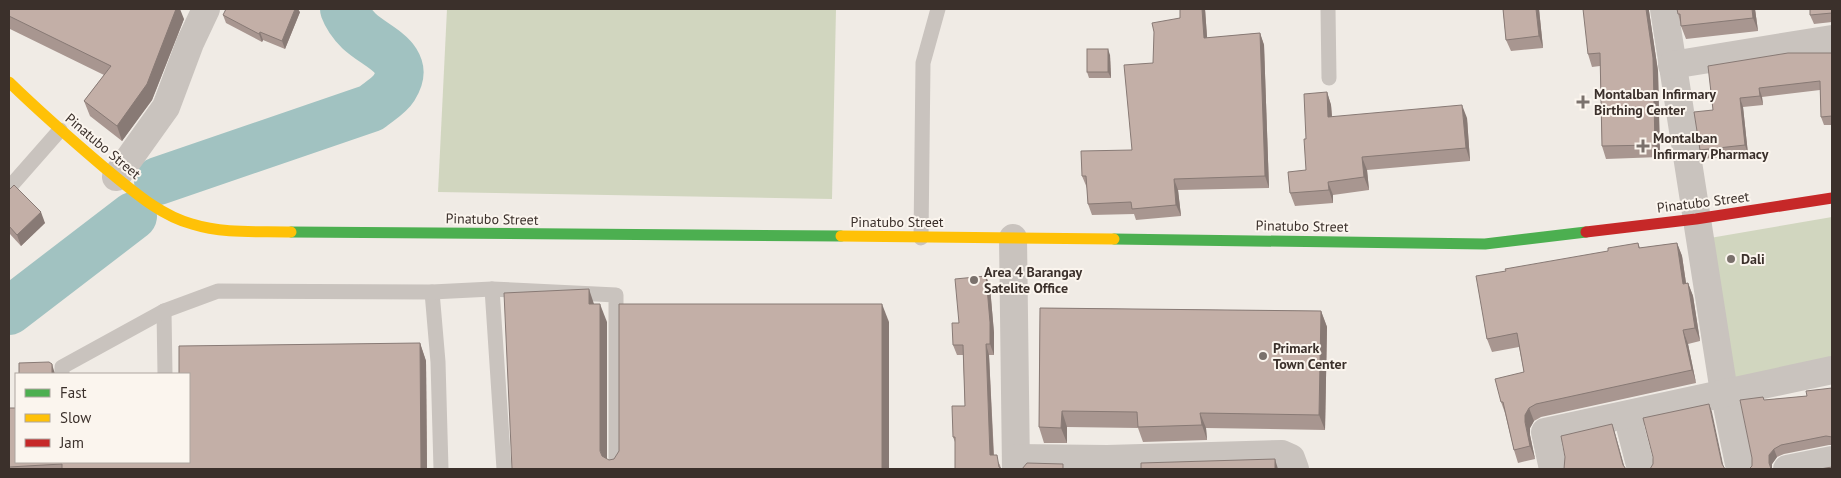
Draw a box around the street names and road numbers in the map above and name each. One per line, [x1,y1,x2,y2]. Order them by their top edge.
street label: Pinatubo Street [62,109,145,183]
street label: Pinatubo Street [1656,187,1751,217]
street label: Pinatubo Street [445,209,539,229]
street label: Pinatubo Street [850,213,944,231]
street label: Pinatubo Street [1255,216,1349,236]

